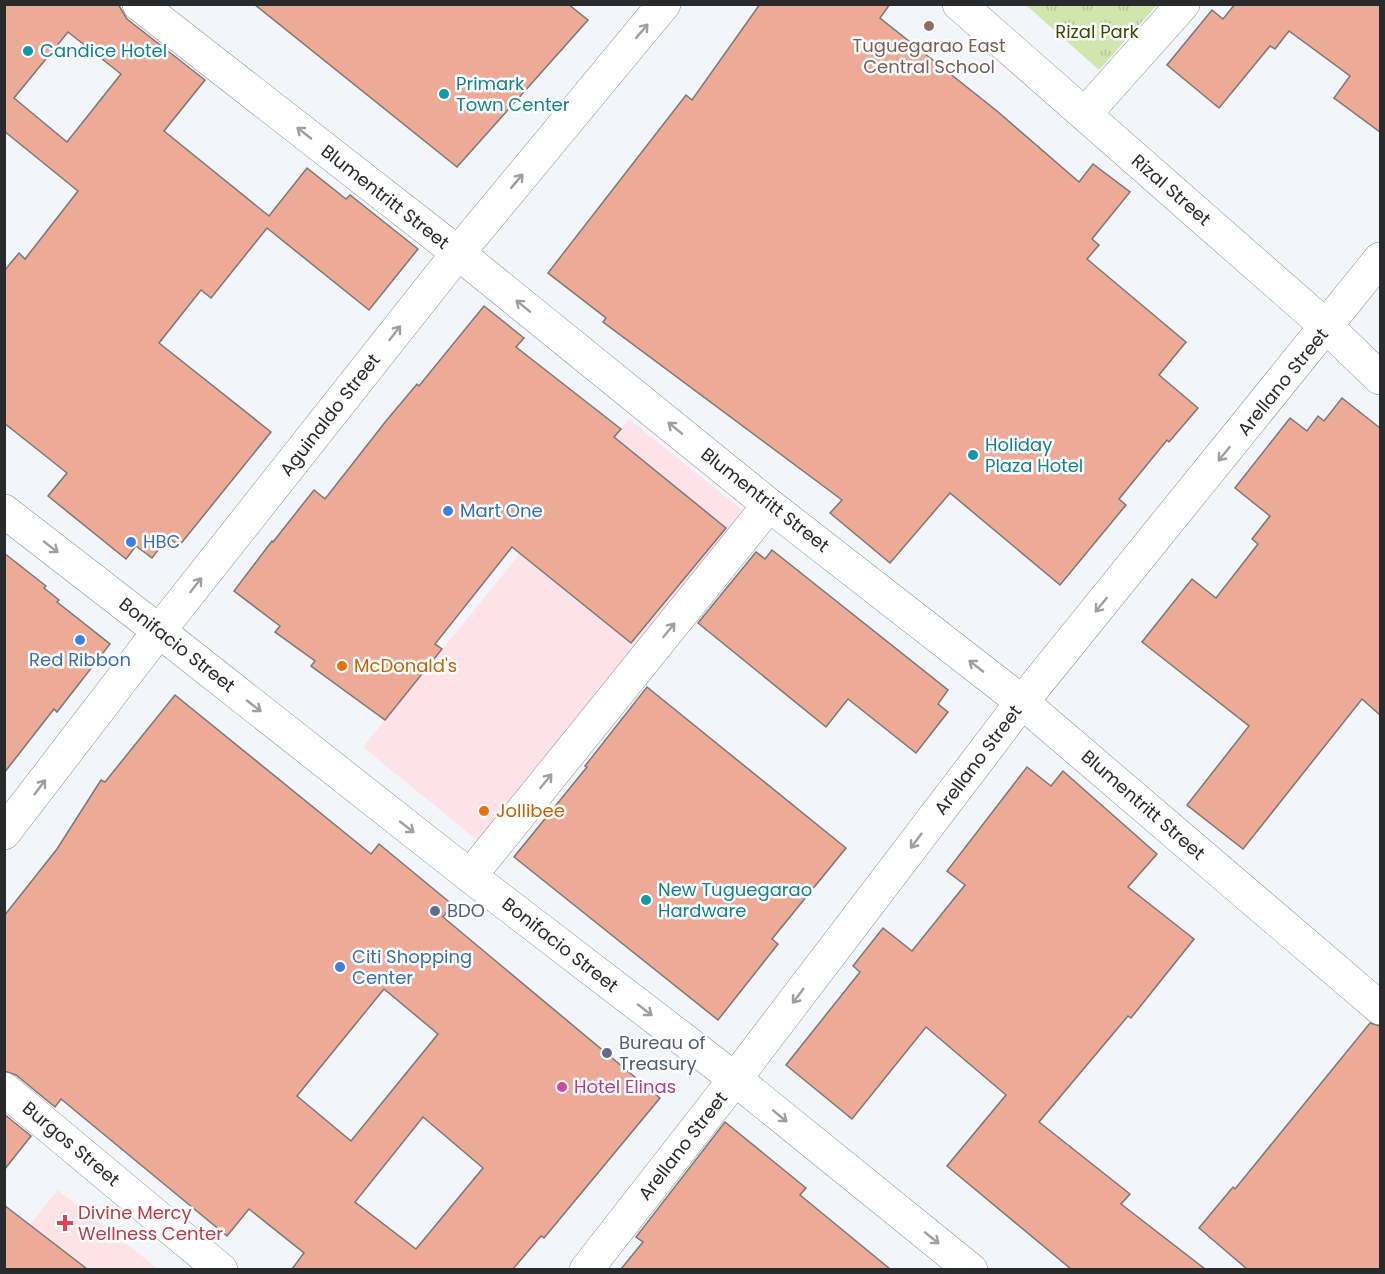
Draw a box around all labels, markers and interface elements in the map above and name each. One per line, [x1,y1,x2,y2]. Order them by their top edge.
marker: Tuguegarao East Central School [922,19,936,33]
park label: Rizal Park [1055,19,1139,44]
one-way arrow [635,23,648,39]
place label: Tuguegarao East Central School [853,33,1006,79]
place label: Candice Hotel [40,38,167,63]
marker: Candice Hotel [21,44,35,58]
place label: Primark Town Center [456,71,570,117]
marker: Primark Town Center [437,87,451,101]
one-way arrow [296,127,312,140]
street label: Blumentritt Street [316,139,455,255]
street label: Rizal Street [1126,148,1216,231]
one-way arrow [511,174,524,190]
one-way arrow [515,299,531,312]
street label: Arellano Street [1231,323,1334,441]
one-way arrow [388,325,401,341]
street label: Aguinaldo Street [274,348,385,481]
one-way arrow [667,422,683,435]
place label: Holiday Plaza Hotel [985,432,1083,478]
street label: Blumentritt Street [696,442,835,558]
one-way arrow [1218,445,1231,461]
marker: Holiday Plaza Hotel [966,448,980,462]
place label: Mart One [460,498,543,523]
marker: Mart One [441,504,455,518]
place label: HBC [143,529,180,554]
marker: HBC [124,535,138,549]
one-way arrow [43,541,59,554]
one-way arrow [189,577,202,593]
street label: Bonifacio Street [114,591,241,698]
one-way arrow [1095,597,1108,613]
one-way arrow [662,622,675,638]
marker: Red Ribbon [73,633,87,647]
place label: Red Ribbon [29,647,131,672]
place label: McDonald's [354,653,457,678]
marker: McDonald's [335,659,349,673]
one-way arrow [969,660,985,673]
one-way arrow [246,699,262,712]
street label: Arellano Street [928,700,1027,820]
street label: Blumentritt Street [1076,744,1211,865]
one-way arrow [540,774,553,790]
one-way arrow [33,779,46,795]
place label: Jollibee [496,798,565,823]
marker: Jollibee [477,804,491,818]
one-way arrow [399,820,415,833]
one-way arrow [910,833,923,849]
place label: New Tuguegarao Hardware [658,877,812,923]
street label: Bonifacio Street [497,891,624,998]
marker: New Tuguegarao Hardware [639,893,653,907]
place label: BDO [447,898,485,923]
marker: BDO [428,904,442,918]
place label: Citi Shopping Center [352,944,472,990]
marker: Citi Shopping Center [333,960,347,974]
one-way arrow [792,988,805,1004]
one-way arrow [636,1004,652,1017]
place label: Bureau of Treasury [619,1030,705,1076]
marker: Bureau of Treasury [600,1046,614,1060]
place label: Hotel Elinas [574,1074,676,1099]
marker: Hotel Elinas [555,1080,569,1094]
street label: Arellano Street [632,1086,733,1205]
street label: Burgos Street [17,1096,125,1192]
one-way arrow [772,1109,788,1122]
place label: Divine Mercy Wellness Center [78,1200,223,1246]
marker: Divine Mercy Wellness Center [56,1214,74,1232]
one-way arrow [924,1232,940,1245]

